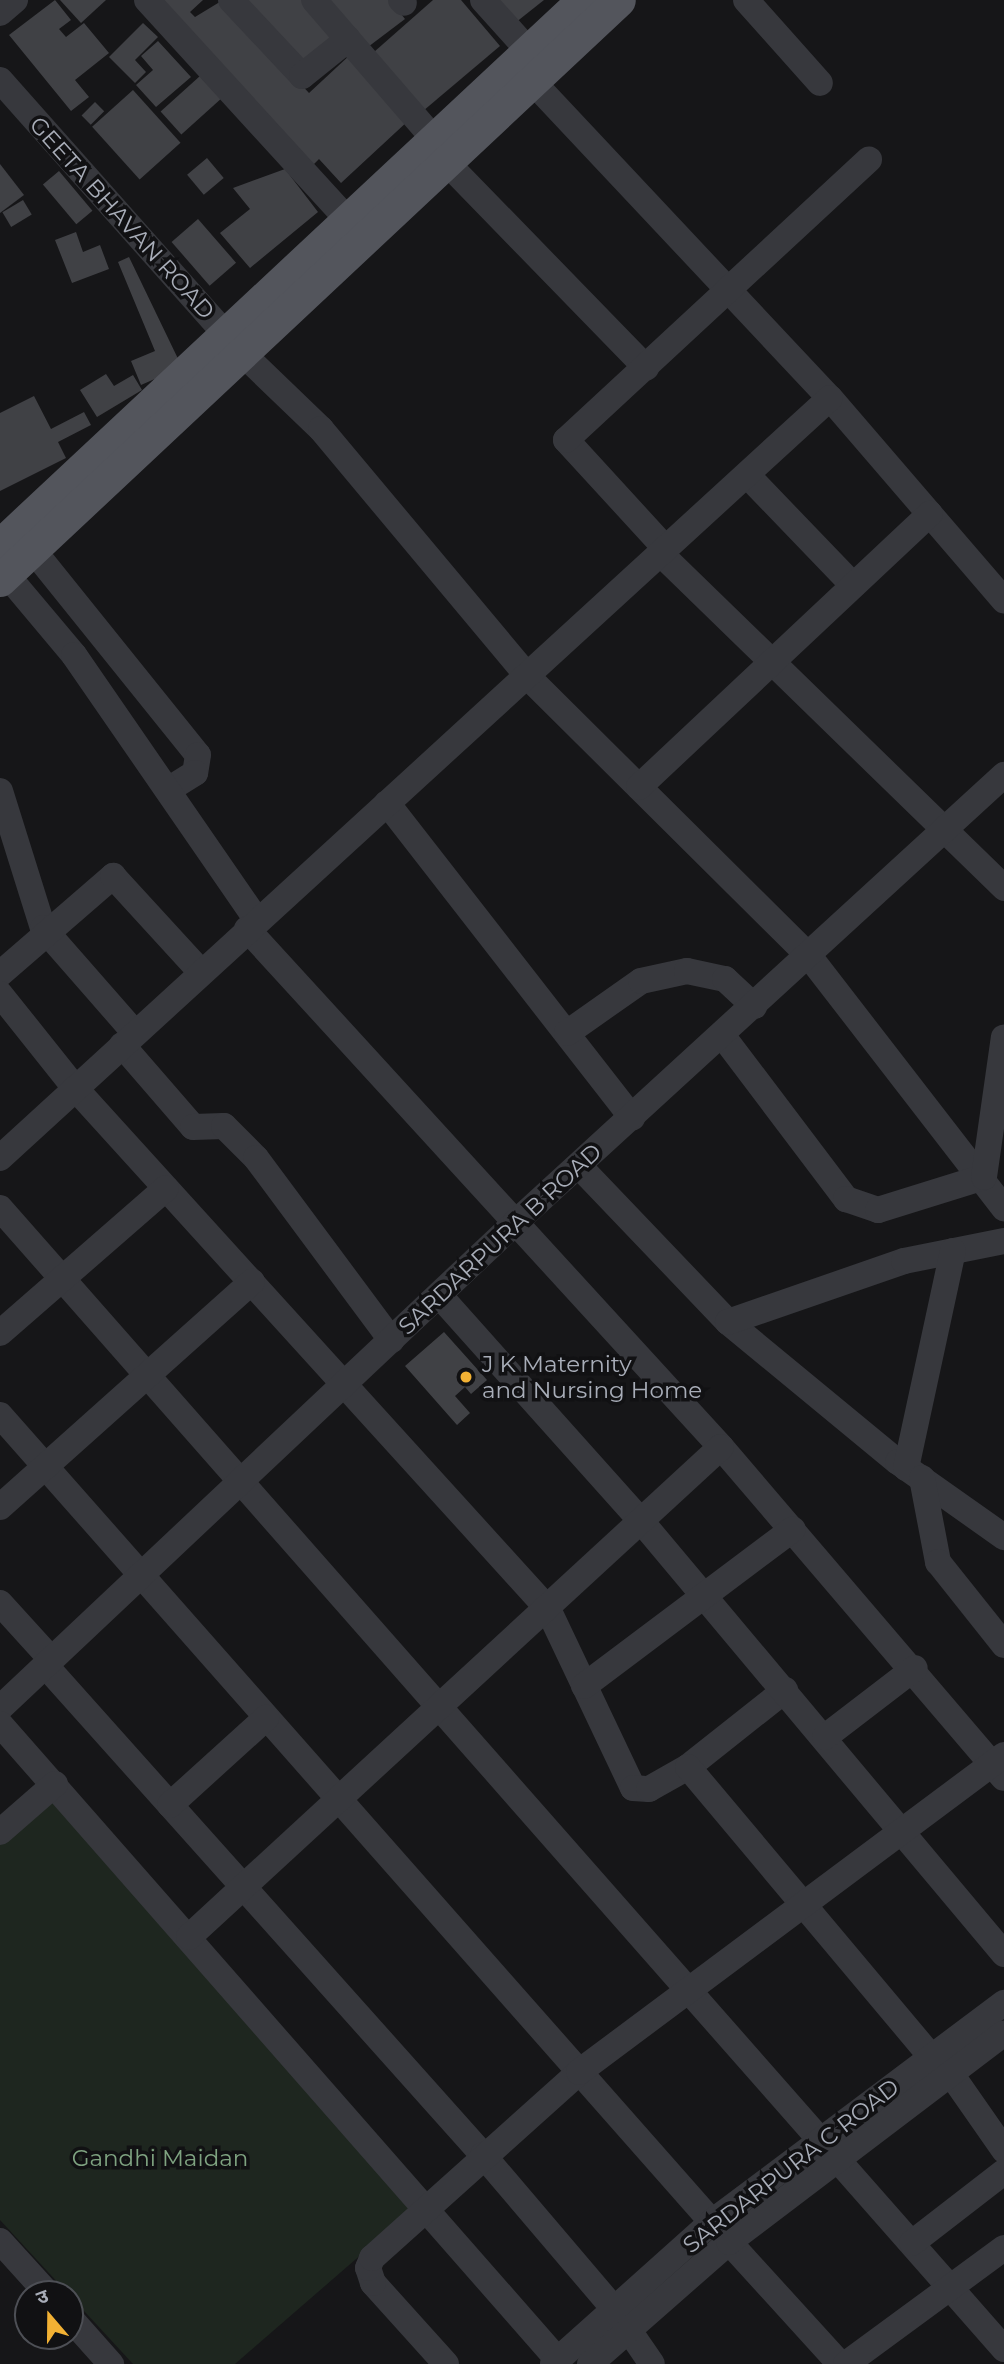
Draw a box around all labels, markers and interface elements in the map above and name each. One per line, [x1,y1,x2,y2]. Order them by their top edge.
street label: GEETA BHAVAN ROAD [24,111,220,325]
street label: SARDARPURA B ROAD [393,1138,607,1340]
place label: J K Maternity and Nursing Home [482,1350,702,1404]
marker: J K Maternity and Nursing Home [456,1367,476,1387]
street label: SARDARPURA C ROAD [678,2073,904,2259]
park label: Gandhi Maidan [72,2144,248,2172]
north arrow [14,2280,84,2350]
text: उ [33,2284,51,2309]

